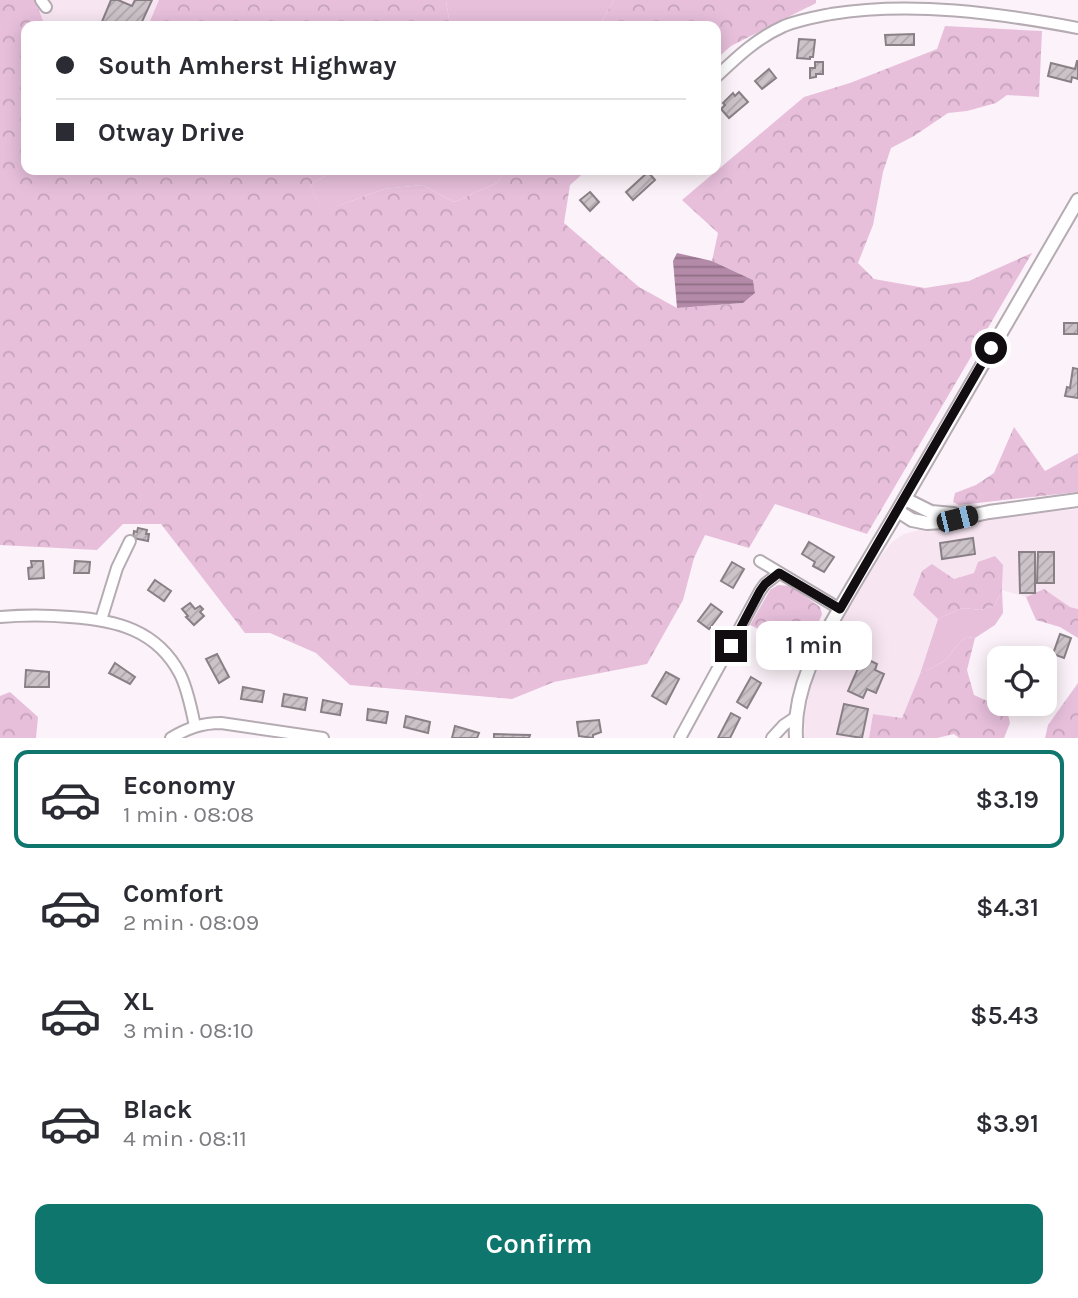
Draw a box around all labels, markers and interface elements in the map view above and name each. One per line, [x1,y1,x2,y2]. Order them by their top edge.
text: South Amherst Highway [98,50,397,81]
text: Otway Drive [98,117,244,148]
route start [975,332,1007,364]
car [935,504,980,534]
callout: 1 min [756,622,871,670]
route end [715,630,747,662]
text: 1 min [785,632,843,659]
map controls [987,646,1057,716]
button: locate [987,646,1057,716]
icon: car [39,768,102,831]
text: Economy [123,770,235,801]
text: $3.19 [975,784,1039,815]
text: 1 min · 08:08 [123,801,254,828]
icon: car [39,876,102,939]
text: Comfort [123,878,224,909]
text: $4.31 [976,892,1039,923]
text: 2 min · 08:09 [123,909,259,936]
icon: car [39,984,102,1047]
text: XL [123,986,154,1017]
text: $5.43 [970,1000,1039,1031]
text: 3 min · 08:10 [123,1017,254,1044]
icon: car [39,1092,102,1155]
text: Black [123,1094,192,1125]
text: $3.91 [975,1108,1039,1139]
text: 4 min · 08:11 [123,1125,247,1152]
button: Confirm [35,1204,1043,1284]

